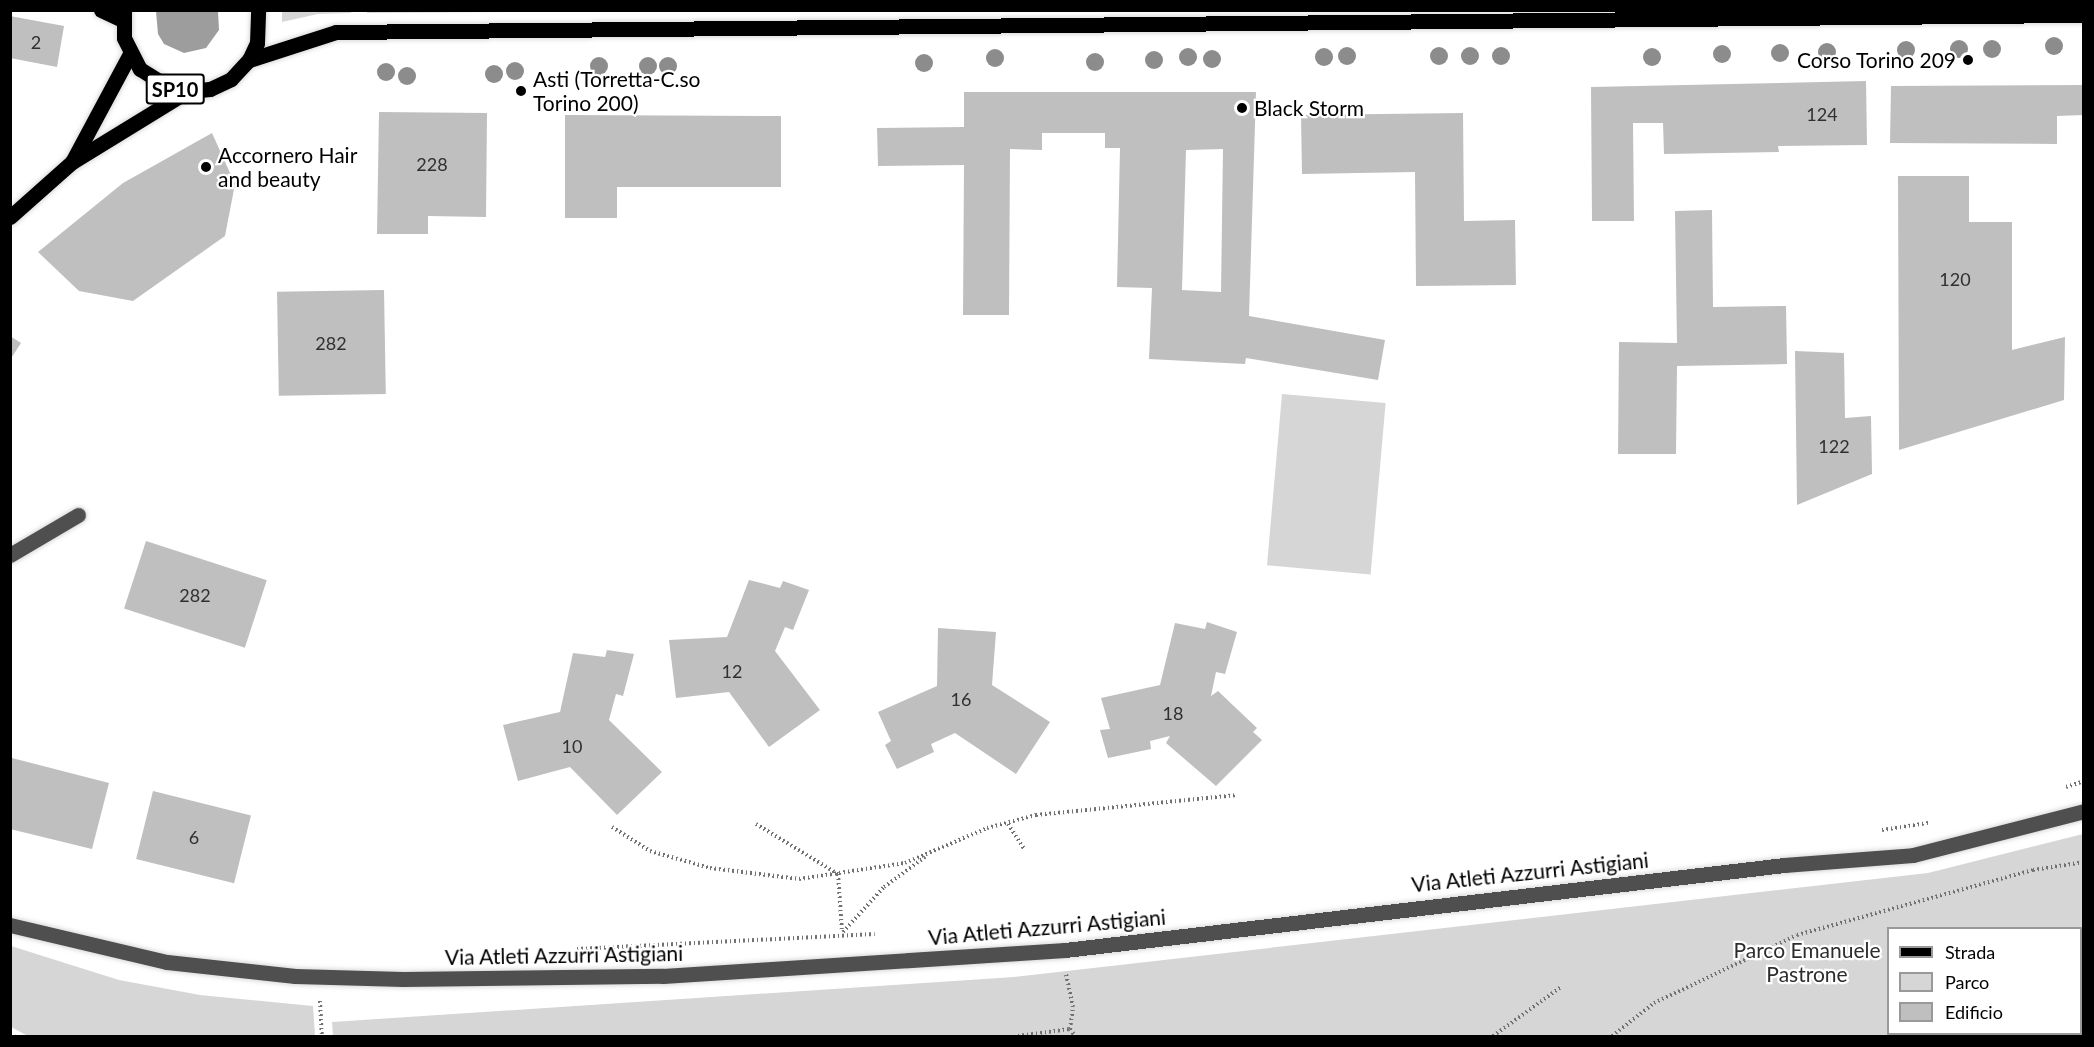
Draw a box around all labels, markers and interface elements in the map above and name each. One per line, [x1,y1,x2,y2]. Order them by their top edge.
house number: 2 [31,31,41,53]
place label: Corso Torino 209 [1796,47,1956,73]
marker: Corso Torino 209 [1961,53,1975,67]
place label: Asti (Torretta-C.so Torino 200) [533,66,700,116]
road number: SP10 [145,72,205,106]
marker: Asti (Torretta-C.so Torino 200) [514,84,528,98]
place label: Black Storm [1254,95,1364,121]
marker: Black Storm [1235,101,1249,115]
house number: 124 [1806,103,1838,125]
place label: Accornero Hair and beauty [218,142,357,192]
house number: 228 [416,153,448,175]
marker: Accornero Hair and beauty [199,160,213,174]
house number: 120 [1939,268,1971,290]
house number: 282 [315,332,347,354]
house number: 122 [1818,435,1850,457]
house number: 282 [179,584,211,606]
house number: 12 [722,660,742,682]
house number: 16 [951,688,971,710]
house number: 18 [1163,702,1183,724]
house number: 10 [562,735,582,757]
house number: 6 [189,826,199,848]
street label: Via Atleti Azzurri Astigiani [1409,847,1651,897]
street label: Via Atleti Azzurri Astigiani [926,904,1168,950]
legend [1887,927,2082,1035]
park label: Parco Emanuele Pastrone [1733,937,1881,987]
street label: Via Atleti Azzurri Astigiani [444,940,684,970]
text: Strada [1945,941,1995,963]
text: Parco [1945,971,1989,993]
text: Edificio [1945,1001,2003,1023]

